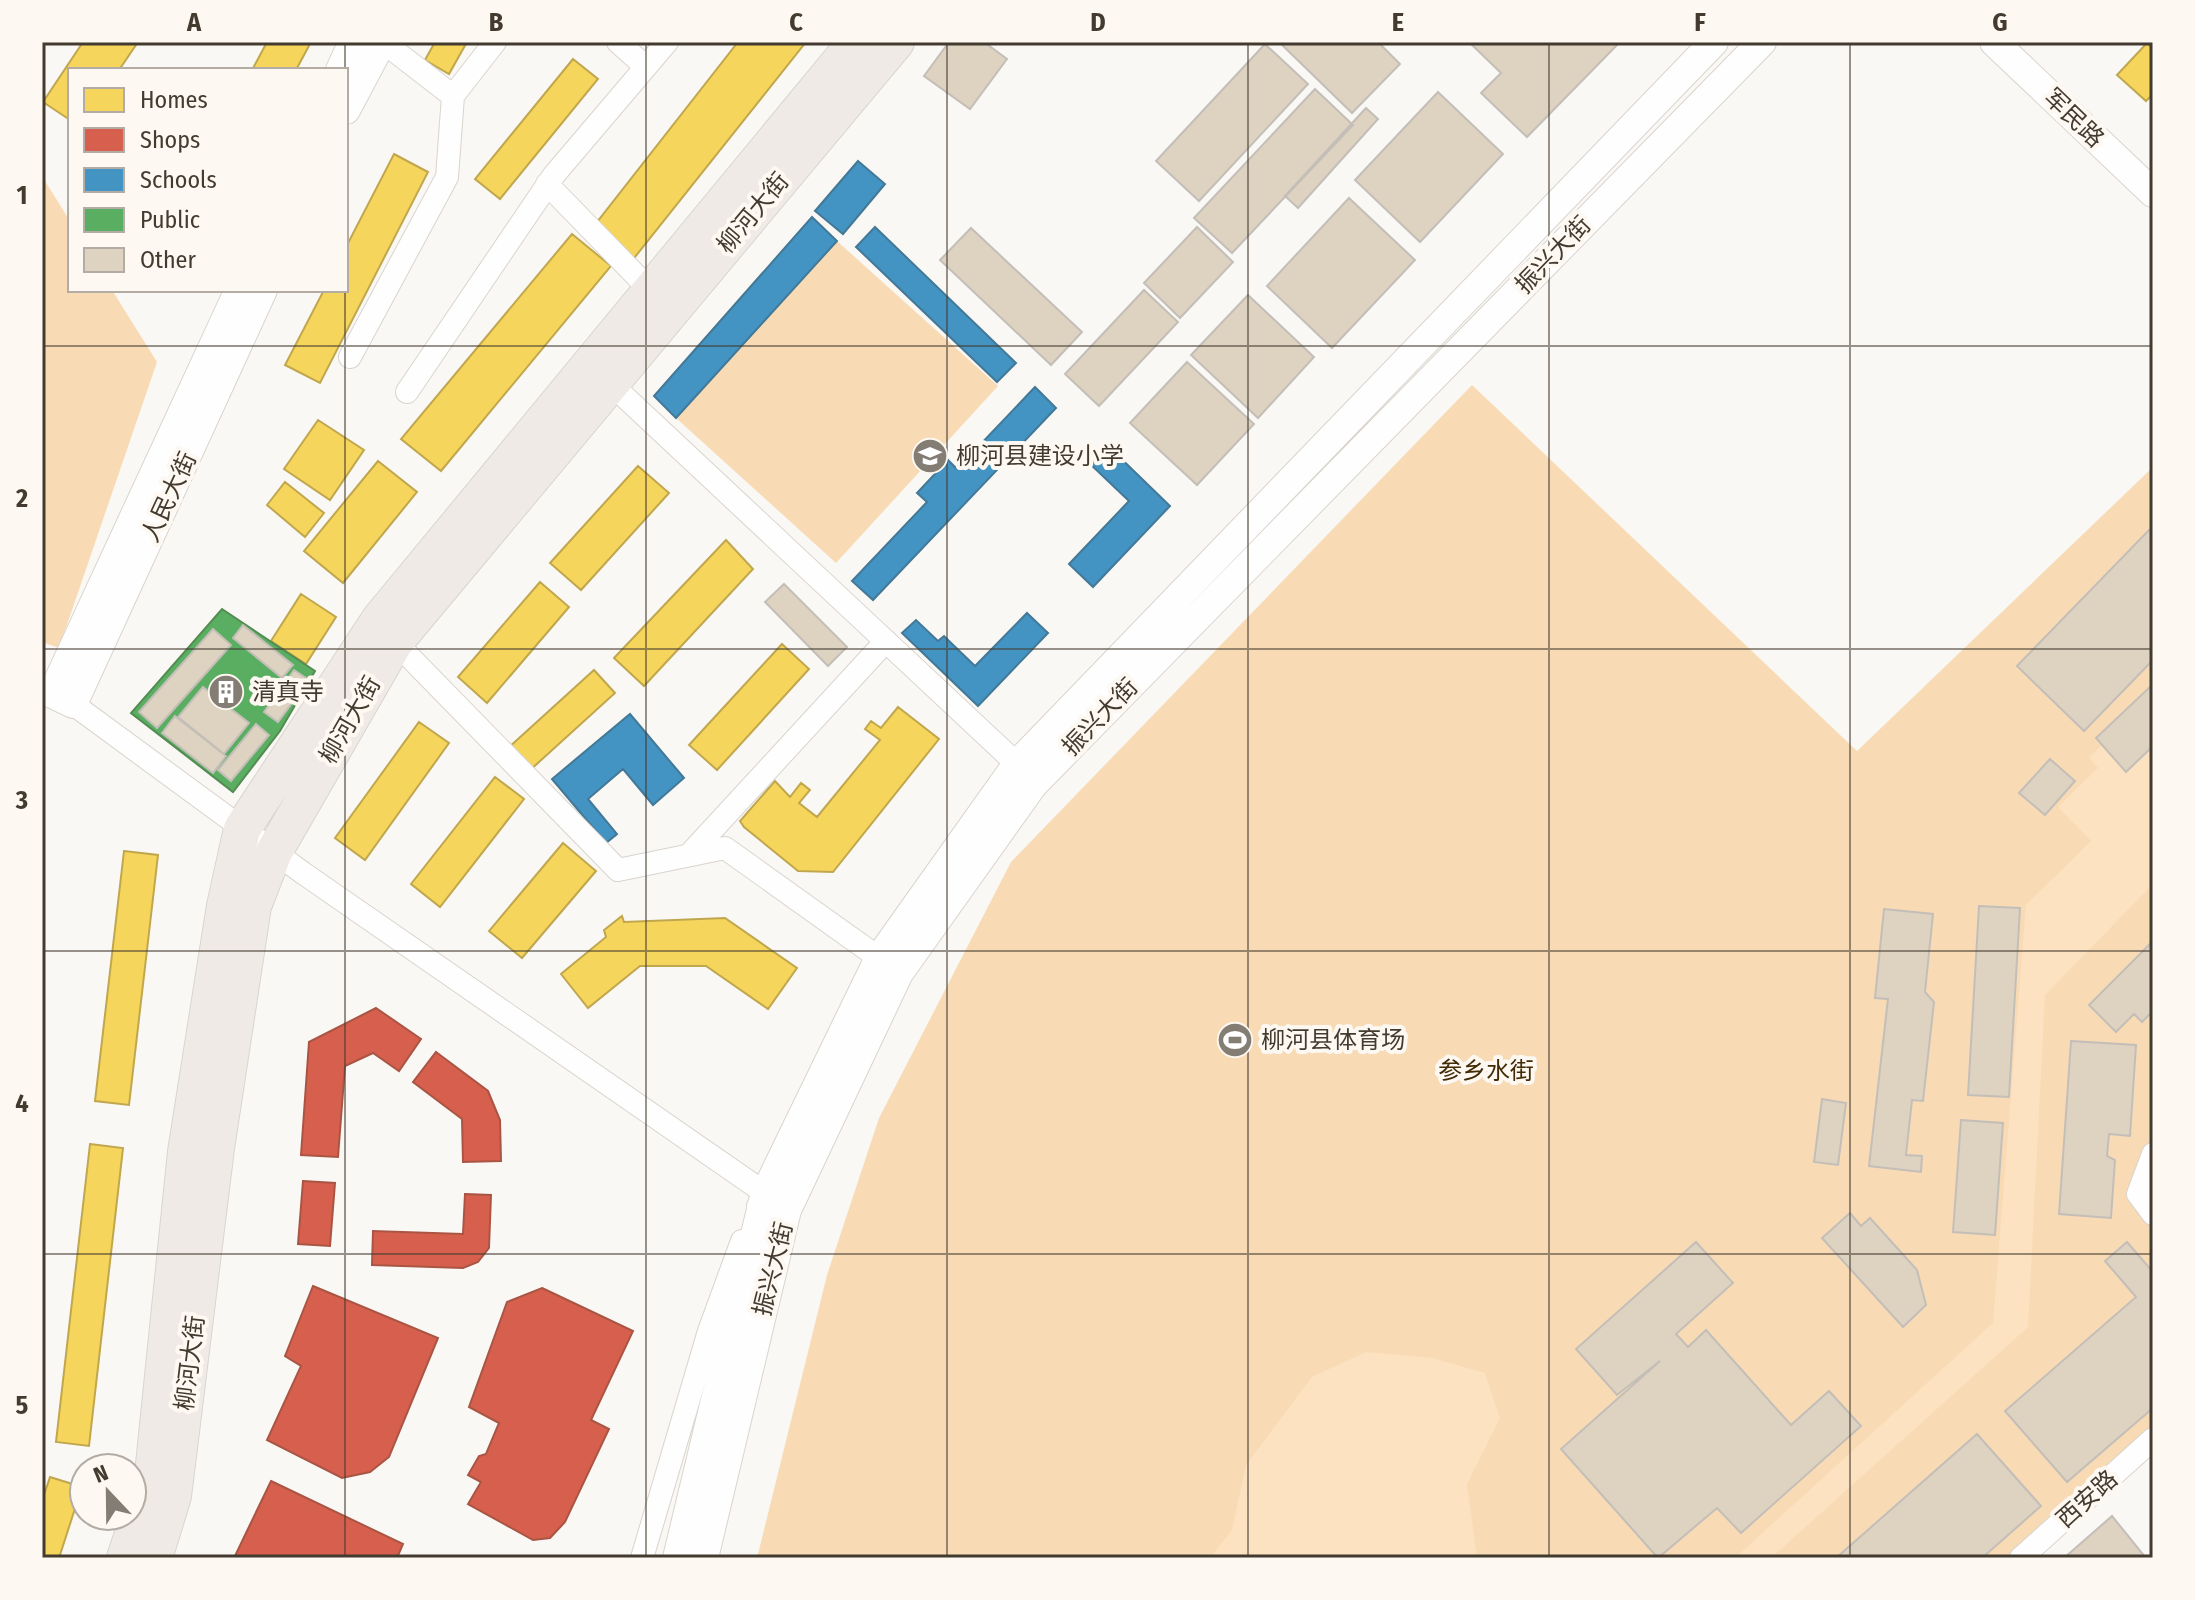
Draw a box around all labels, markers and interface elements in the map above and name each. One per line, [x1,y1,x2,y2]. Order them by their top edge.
text: A [186,7,202,38]
text: B [489,7,504,38]
text: C [789,7,803,38]
text: D [1090,7,1106,38]
text: E [1392,7,1404,38]
text: F [1694,7,1706,38]
text: G [1992,7,2008,38]
legend [68,68,348,292]
street label: 军民路 [2038,83,2110,153]
text: Homes [140,86,208,114]
text: Shops [140,126,200,154]
text: Schools [140,166,217,194]
street label: 柳河大街 [711,167,795,259]
text: 1 [17,180,28,211]
text: Public [140,206,200,234]
street label: 振兴大街 [1510,211,1596,299]
text: Other [140,246,196,274]
school or university icon: 柳河县建设小学 [911,437,949,475]
place label: 柳河县建设小学 [956,442,1124,470]
street label: 人民大街 [136,448,202,546]
text: 2 [15,483,28,514]
street label: 柳河大街 [314,671,386,769]
building icon: 清真寺 [207,673,245,711]
street label: 振兴大街 [1057,673,1143,761]
place label: 清真寺 [252,678,324,706]
text: 3 [15,785,28,816]
sports icon: 柳河县体育场 [1216,1021,1254,1059]
place label: 柳河县体育场 [1261,1026,1405,1054]
park label: 参乡水街 [1438,1057,1534,1085]
text: 4 [15,1088,29,1119]
street label: 振兴大街 [748,1219,798,1319]
street label: 柳河大街 [170,1314,210,1412]
text: 5 [16,1390,29,1421]
north arrow [68,1452,148,1532]
text: N [90,1459,112,1489]
street label: 西安路 [2051,1465,2123,1533]

